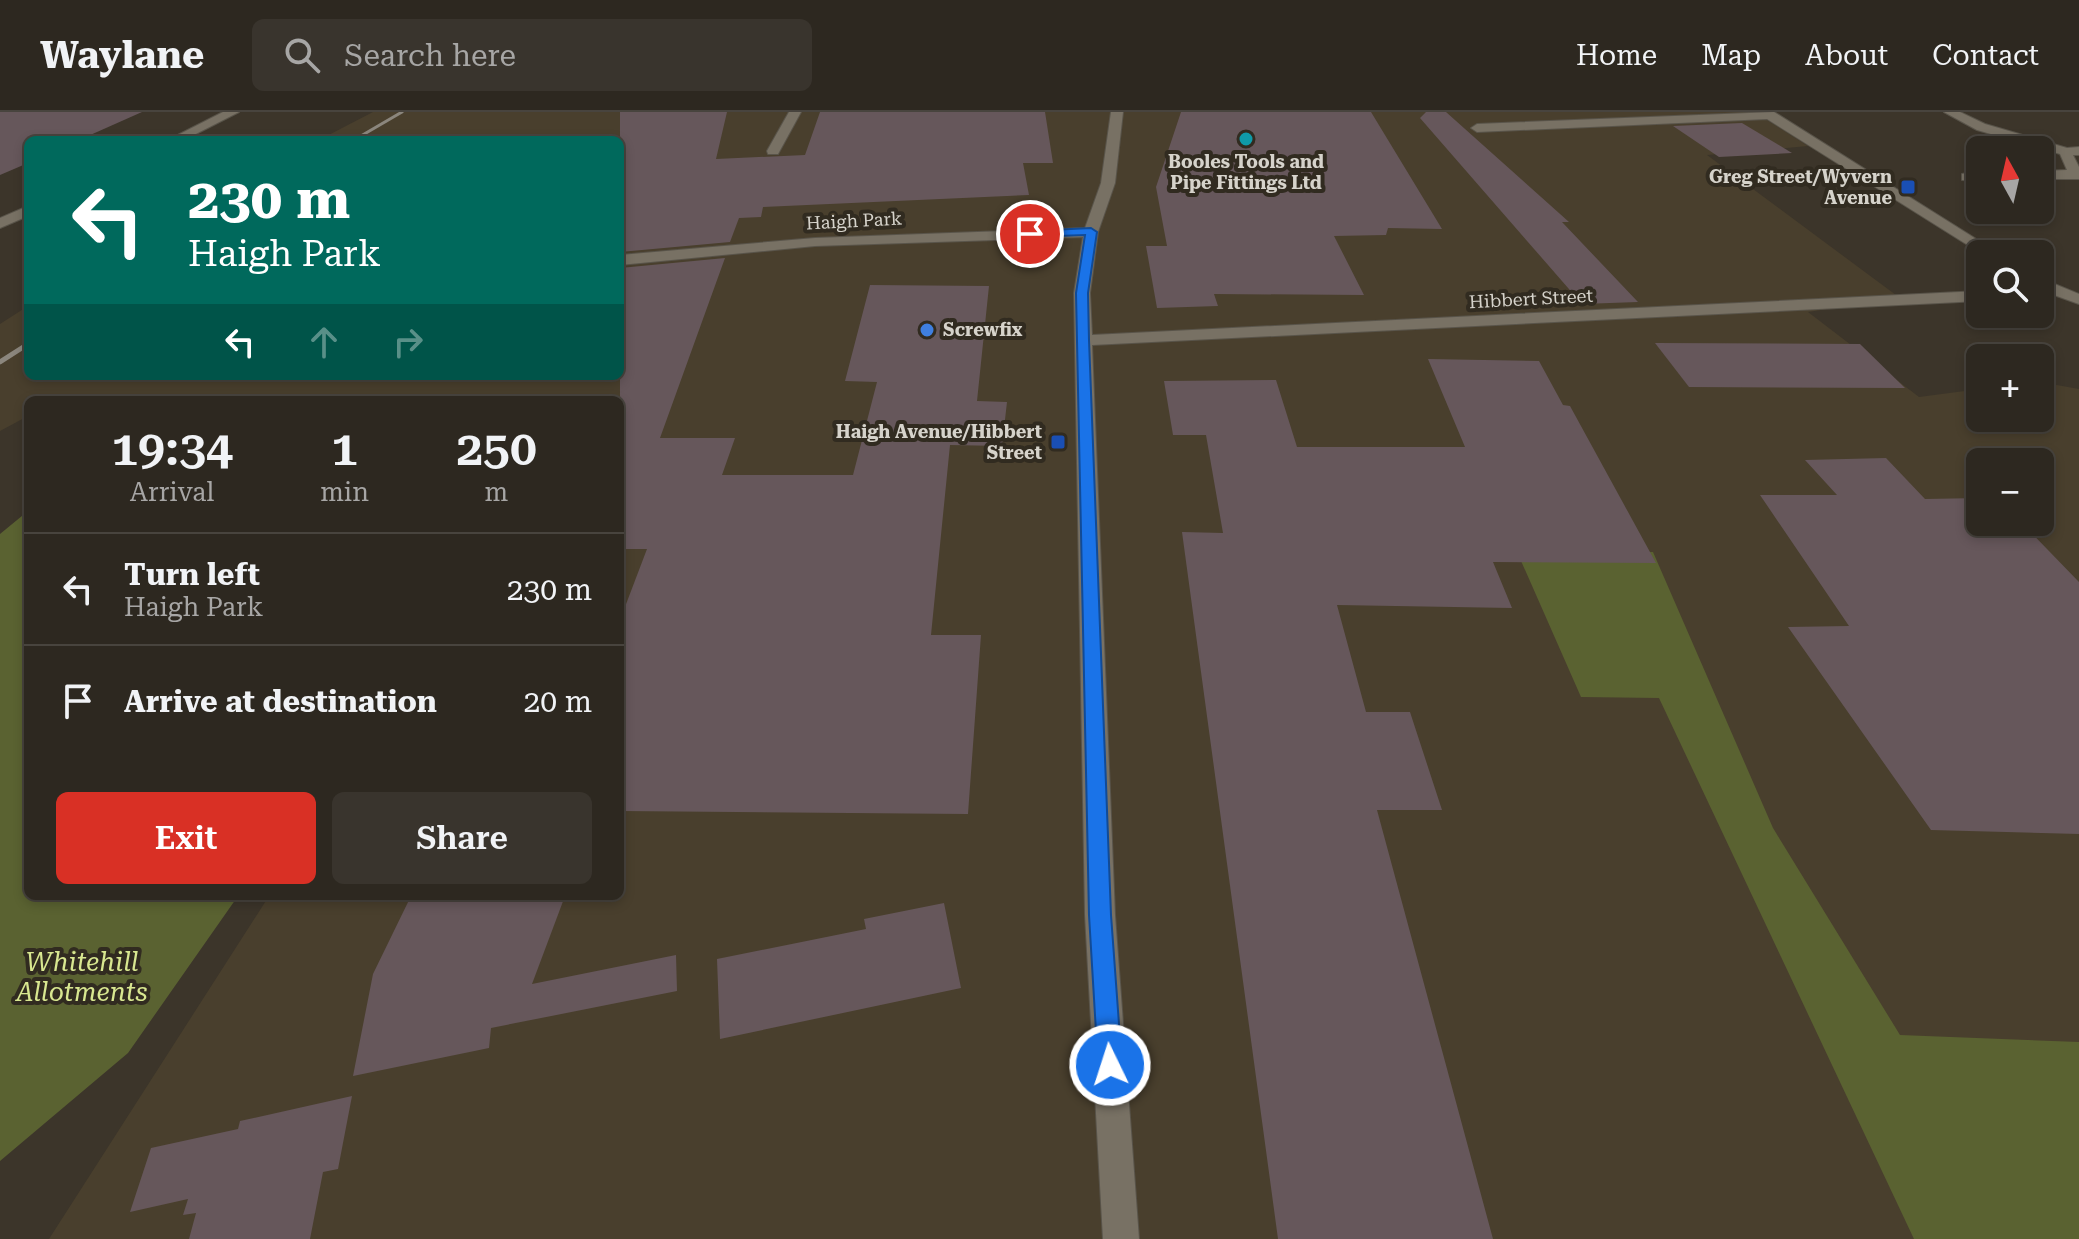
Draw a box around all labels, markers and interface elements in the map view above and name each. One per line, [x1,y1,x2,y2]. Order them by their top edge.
search box [252,19,812,91]
text: Waylane [40,33,204,77]
icon: search [280,33,324,77]
text: Search here [344,38,516,73]
text: Home [1576,39,1657,72]
text: Map [1701,39,1761,72]
text: About [1805,39,1888,72]
text: Contact [1932,39,2039,72]
marker: Booles Tools and Pipe Fittings Ltd [1237,130,1255,148]
north arrow [1966,136,2054,224]
map controls [1966,136,2054,536]
place label: Booles Tools and Pipe Fittings Ltd [1168,151,1324,193]
text: 230 m [188,166,350,232]
place label: Greg Street/Wyvern Avenue [1709,166,1892,208]
icon: left [56,168,160,272]
marker: Greg Street/Wyvern Avenue [1899,178,1917,196]
pin [996,200,1064,268]
street label: Haigh Park [805,207,903,234]
icon: arrive [1008,212,1052,256]
text: Haigh Park [188,233,381,275]
button: search [1966,240,2054,328]
street label: Hibbert Street [1468,285,1594,312]
place label: Screwfix [943,319,1023,340]
icon: left [218,320,262,364]
icon: ahead [302,320,346,364]
icon: right [386,320,430,364]
marker: Screwfix [918,321,936,339]
button: + [1966,344,2054,432]
text: 19:34 [111,421,233,477]
text: 1 [331,421,358,477]
text: 250 [456,421,537,477]
place label: Haigh Avenue/Hibbert Street [836,421,1042,463]
marker: Haigh Avenue/Hibbert Street [1049,433,1067,451]
button: − [1966,448,2054,536]
text: Arrival [130,477,214,507]
text: min [320,477,369,507]
text: m [485,477,508,507]
text: Turn left [124,557,260,592]
icon: left [56,567,100,611]
text: 230 m [507,572,592,607]
text: Haigh Park [124,592,263,622]
icon: arrive [56,679,100,723]
text: Arrive at destination [124,684,437,719]
text: 20 m [523,684,592,719]
button: Exit [56,792,316,884]
button: Share [332,792,592,884]
park label: Whitehill Allotments [14,947,148,1007]
position arrow [1068,1023,1152,1107]

